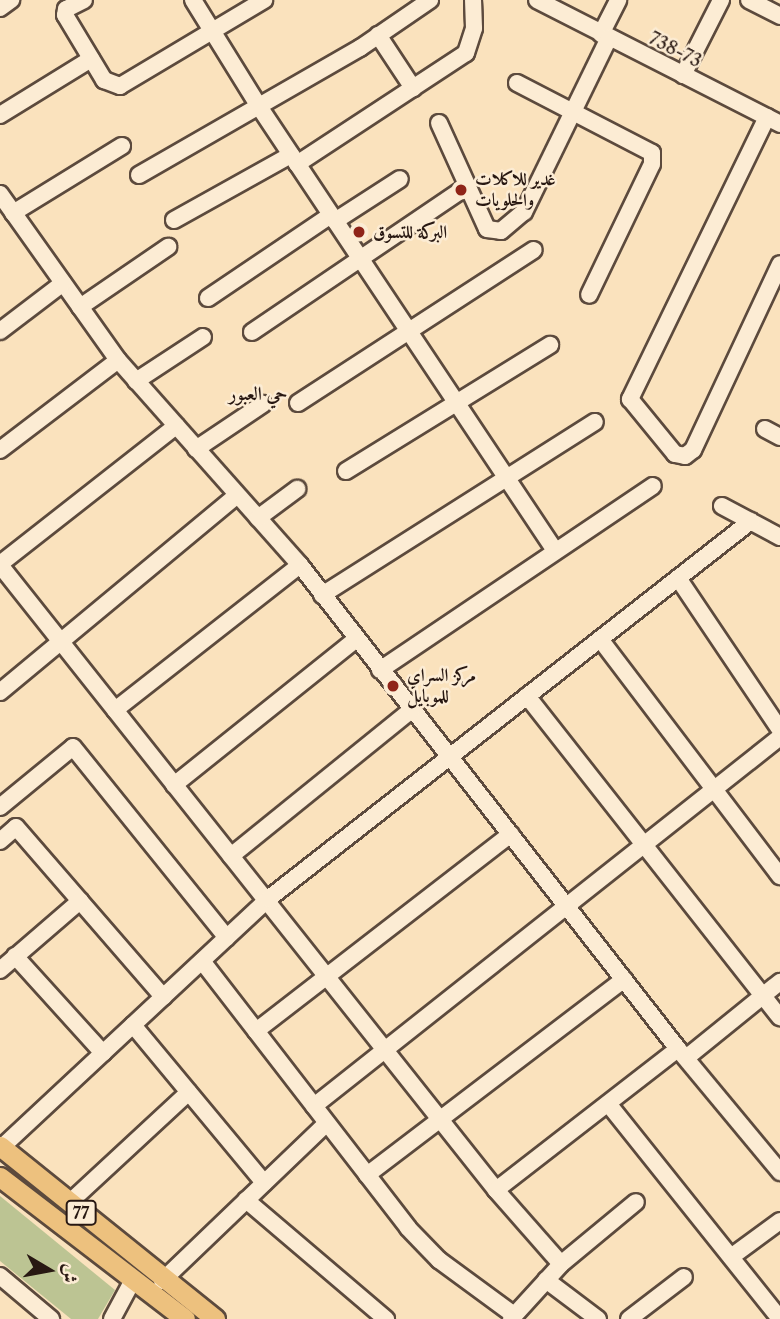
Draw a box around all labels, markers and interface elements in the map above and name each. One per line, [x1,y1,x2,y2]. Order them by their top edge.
street label: 738-73 [645,28,705,72]
place label: غدير للاكلات والحلويات [475,169,555,212]
marker: غدير للاكلات والحلويات [453,182,469,198]
place label: البركة للتسوق [373,221,447,243]
marker: البركة للتسوق [351,224,367,240]
district label: حي العبور [229,383,287,405]
place label: مركز السراي للموبايل [407,665,476,708]
marker: مركز السراي للموبايل [385,678,401,694]
road number: 77 [65,1200,97,1226]
north arrow [14,1235,84,1305]
text: ش [57,1262,83,1285]

